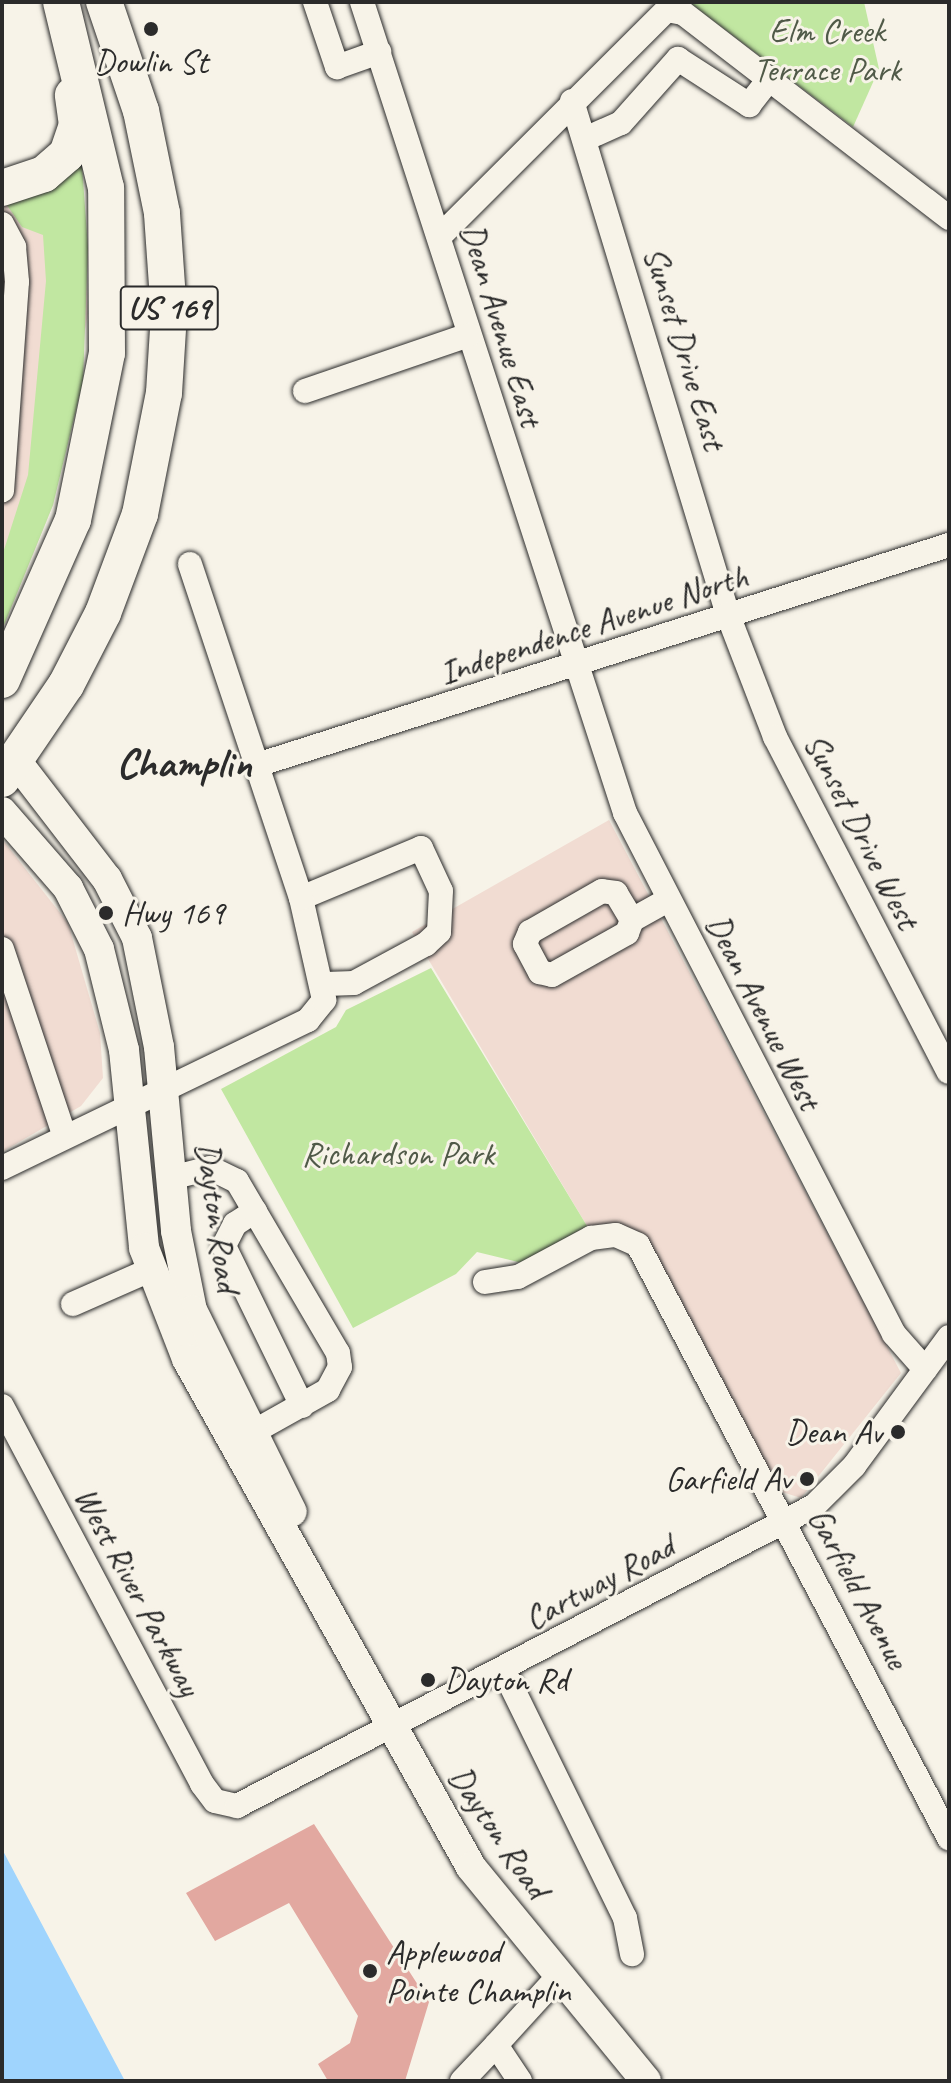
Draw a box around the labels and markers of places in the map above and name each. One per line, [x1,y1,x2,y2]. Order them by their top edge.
marker: Dowlin St [142,20,160,38]
place label: Dowlin St [94,42,208,82]
place label: Hwy 169 [122,893,224,933]
marker: Hwy 169 [97,904,115,922]
place label: Dean Av [786,1412,882,1452]
marker: Dean Av [889,1423,907,1441]
place label: Garfield Av [665,1459,791,1499]
marker: Garfield Av [798,1470,816,1488]
place label: Dayton Rd [444,1660,567,1700]
marker: Dayton Rd [419,1671,437,1689]
place label: Applewood Pointe Champlin [386,1931,573,2010]
marker: Applewood Pointe Champlin [361,1962,379,1980]

